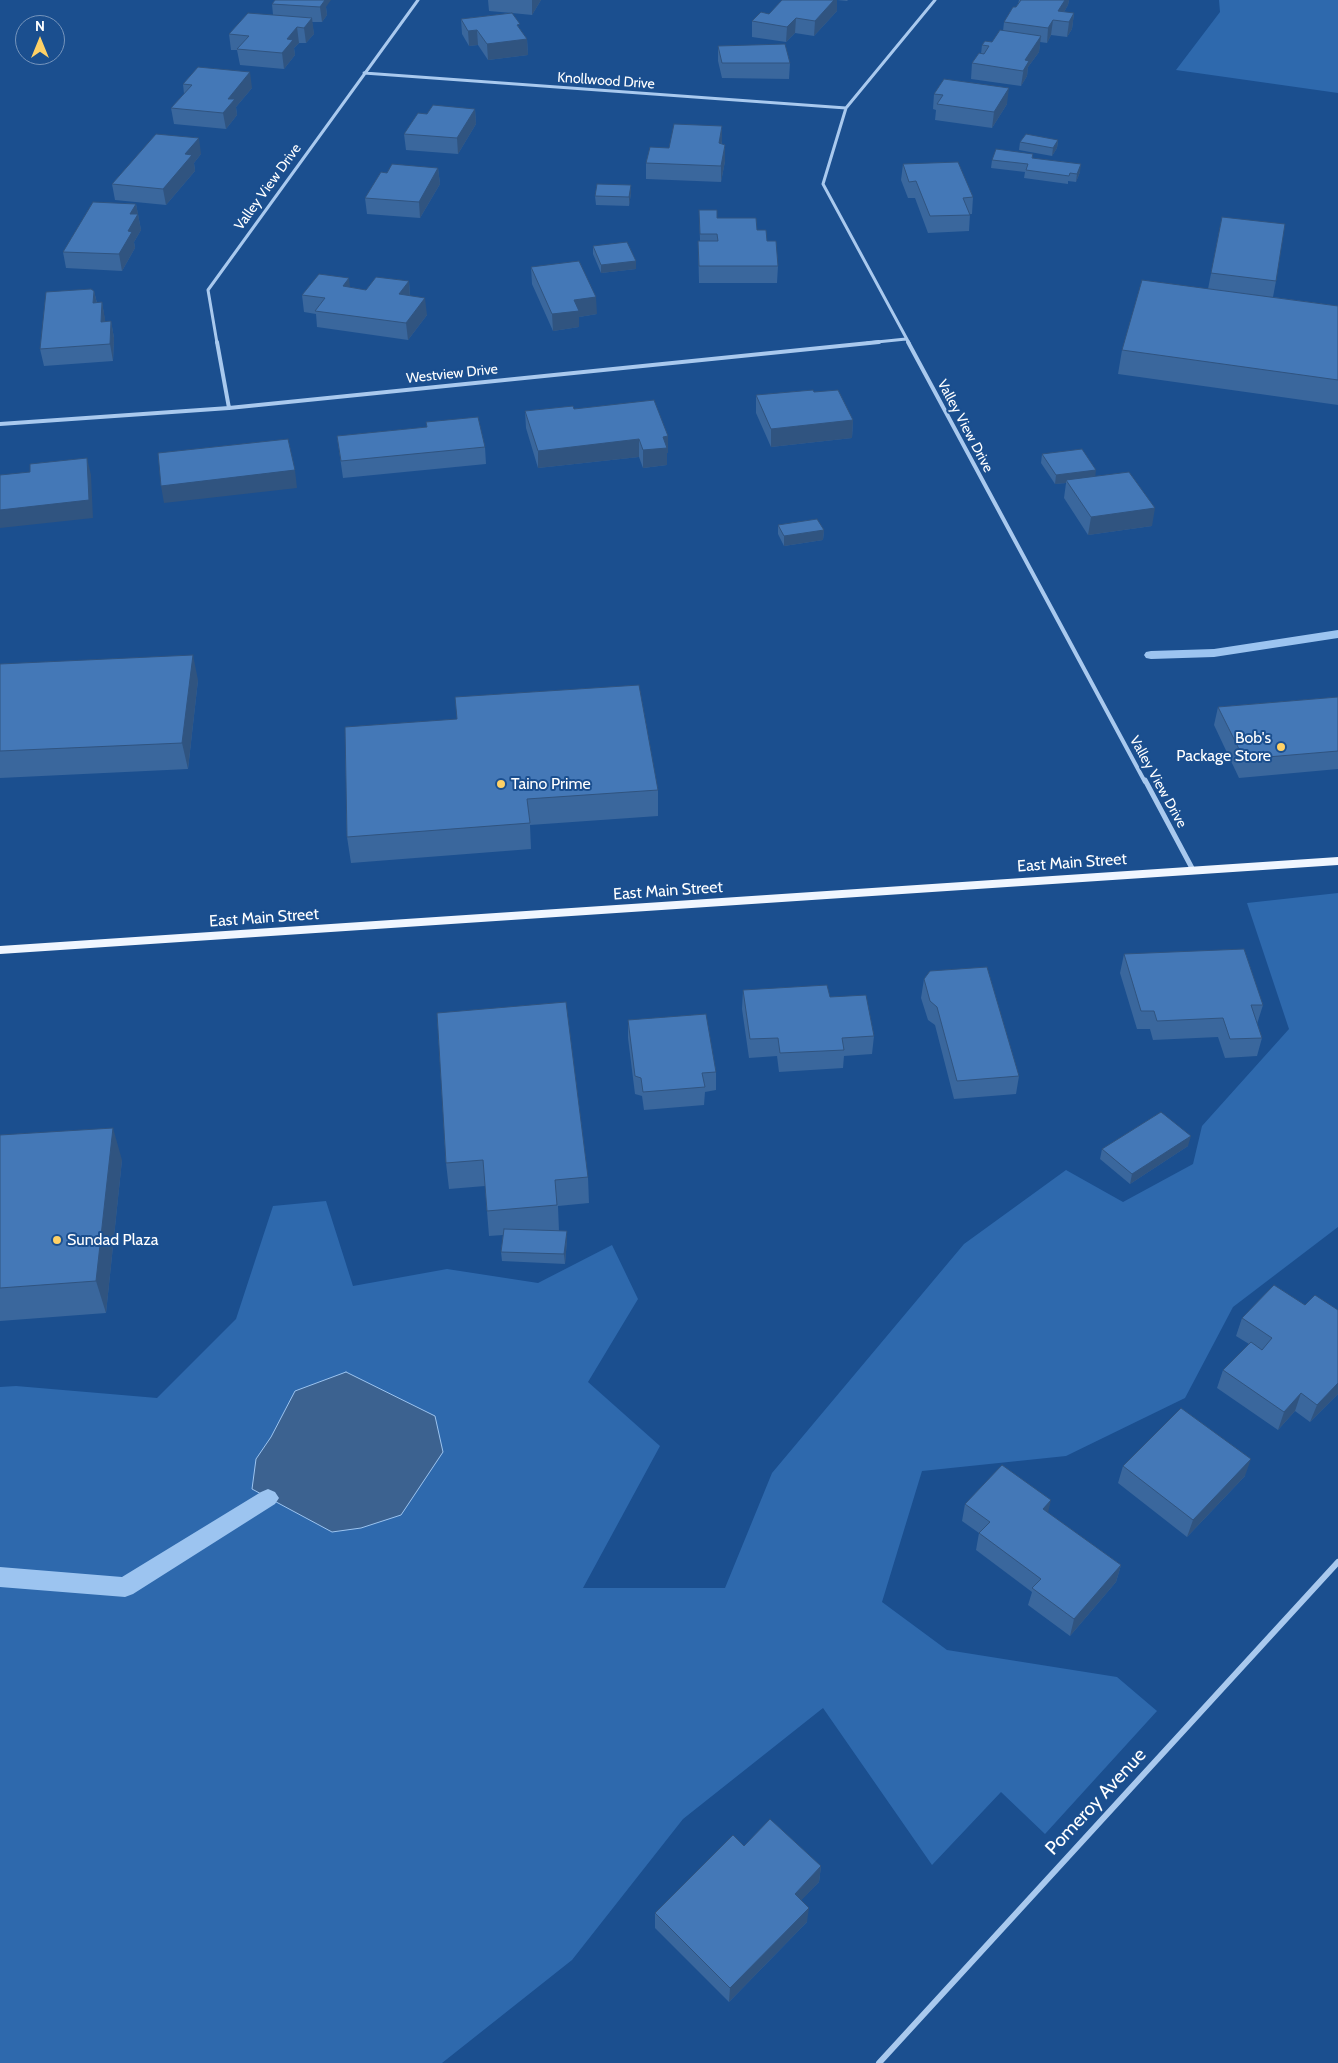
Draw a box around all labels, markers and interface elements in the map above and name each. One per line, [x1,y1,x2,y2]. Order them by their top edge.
north arrow [15,15,65,65]
text: N [35,17,45,35]
street label: Knollwood Drive [557,69,655,93]
street label: Valley View Drive [231,141,305,233]
street label: Westview Drive [405,361,499,387]
street label: Valley View Drive [934,377,996,475]
place label: Bob's Package Store [1176,728,1271,766]
street label: Valley View Drive [1126,733,1190,831]
marker: Bob's Package Store [1275,741,1287,753]
place label: Taino Prime [511,774,591,794]
marker: Taino Prime [495,778,507,790]
street label: East Main Street [1017,850,1127,876]
street label: East Main Street [613,878,723,904]
street label: East Main Street [209,905,319,931]
place label: Sundad Plaza [67,1230,158,1250]
marker: Sundad Plaza [51,1234,63,1246]
street label: Pomeroy Avenue [1041,1744,1151,1860]

